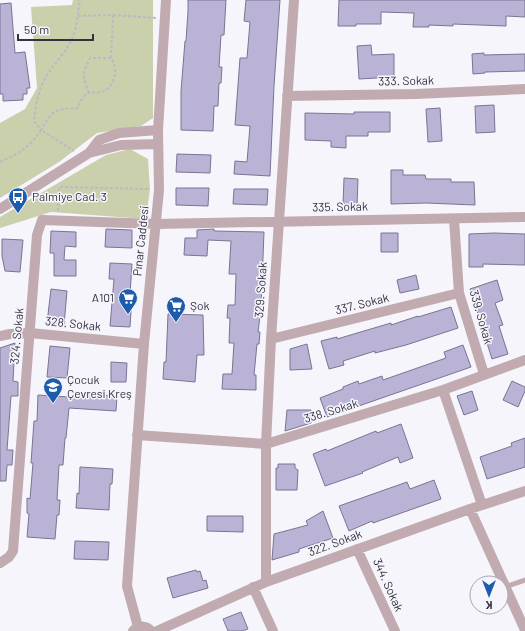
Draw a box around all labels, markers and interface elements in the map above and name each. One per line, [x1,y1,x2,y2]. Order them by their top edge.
scale bar [18,16,93,42]
text: 50 m [24,22,49,36]
street label: 333. Sokak [378,73,434,87]
bus stop icon: Palmiye Cad. 3 [7,186,29,214]
place label: Palmiye Cad. 3 [32,189,107,203]
street label: 335. Sokak [312,199,368,213]
street label: Pınar Caddesi [129,205,151,277]
street label: 329. Sokak [251,261,269,318]
supermarket icon: A101 [117,287,139,315]
street label: 339. Sokak [468,288,496,346]
place label: A101 [92,290,114,304]
street label: 337. Sokak [333,290,390,316]
supermarket icon: Şok [165,295,187,323]
place label: Şok [190,298,210,312]
street label: 324. Sokak [7,307,25,365]
street label: 328. Sokak [44,313,102,333]
place label: Çocuk Çevresi Kreş [67,372,132,400]
school or university icon: Çocuk Çevresi Kreş [42,376,64,404]
street label: 338. Sokak [302,395,360,425]
street label: 322. Sokak [306,526,364,558]
street label: 344. Sokak [371,556,407,613]
north arrow [469,575,509,615]
text: K [485,599,492,612]

